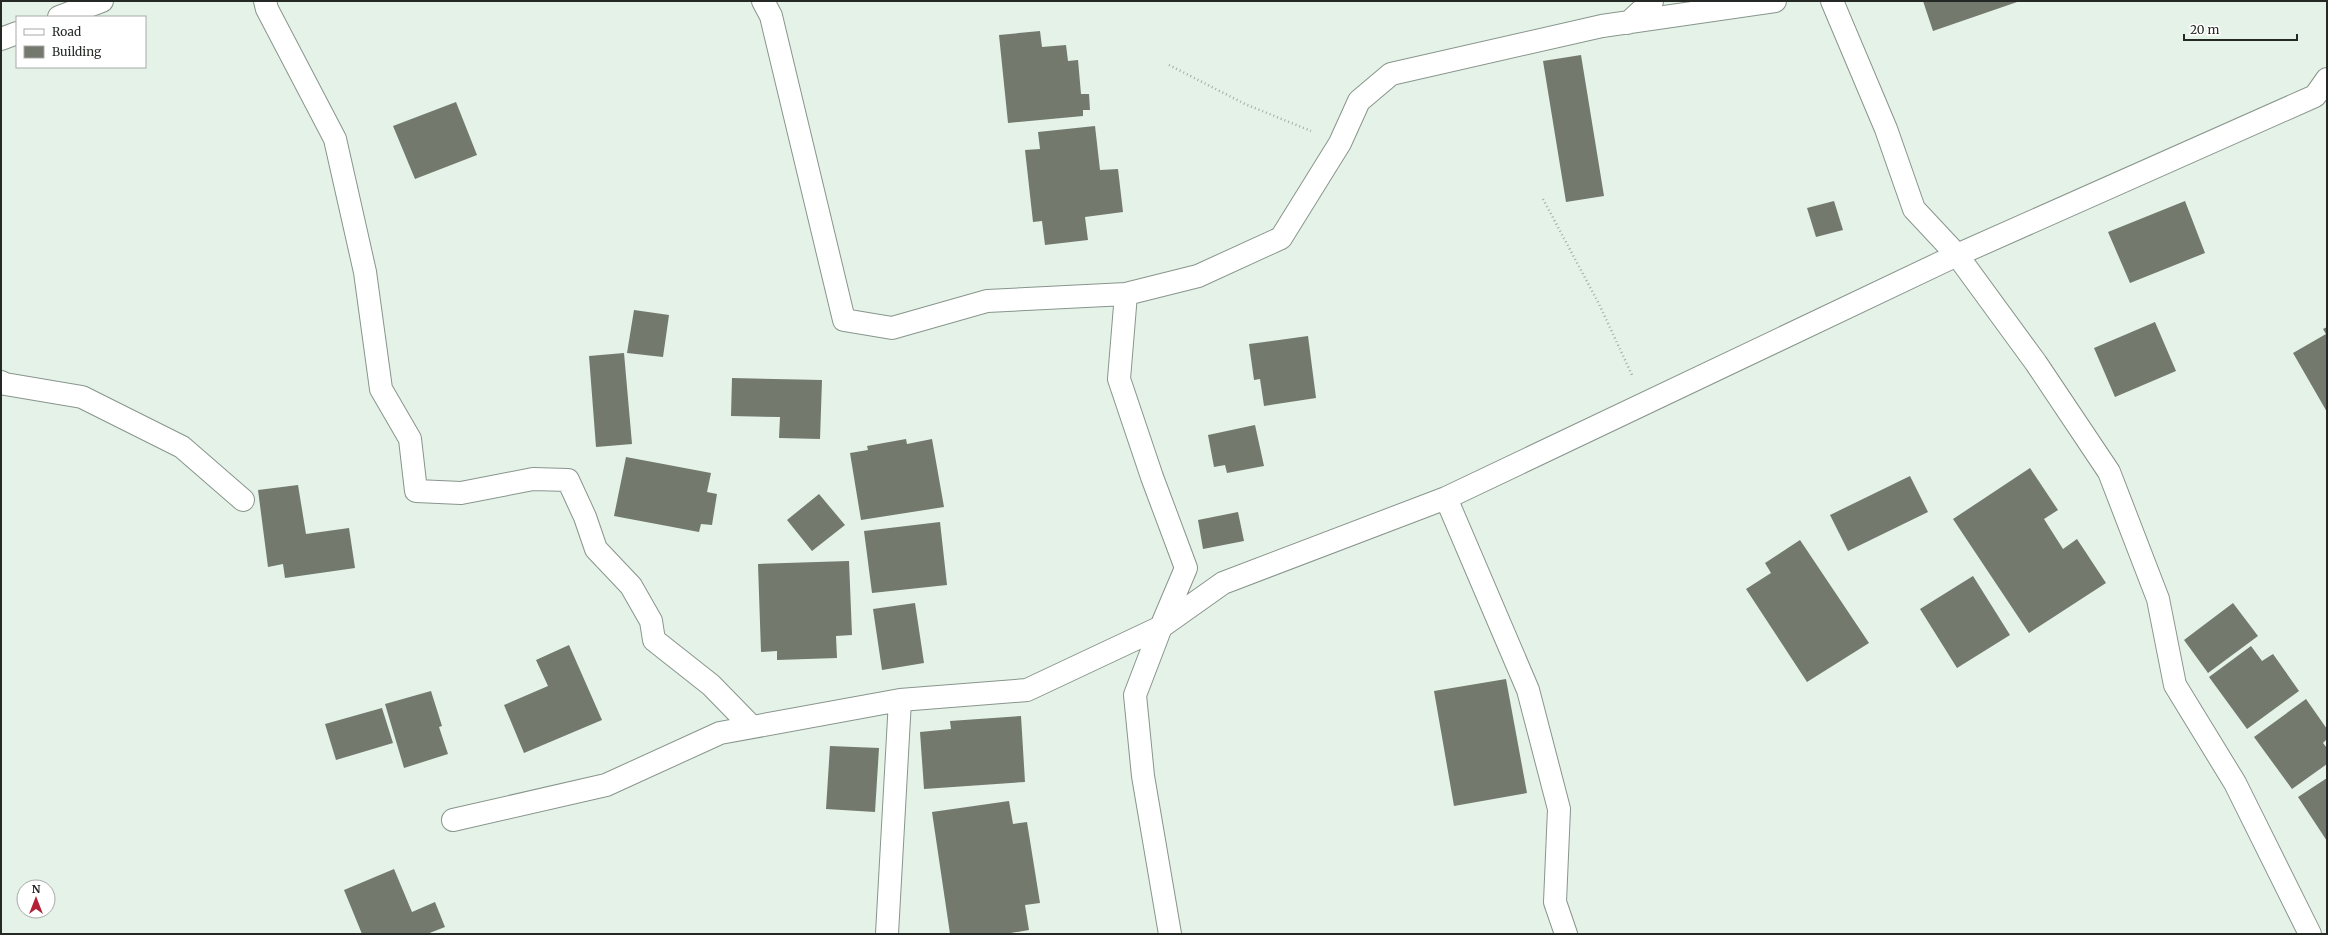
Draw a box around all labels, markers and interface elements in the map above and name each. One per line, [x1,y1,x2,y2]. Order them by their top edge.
legend [16,16,146,68]
scale bar [2184,16,2297,42]
text: 20 m [2190,22,2219,37]
text: Road [52,24,81,39]
text: Building [52,44,102,59]
north arrow [16,879,56,919]
text: N [32,882,41,896]

